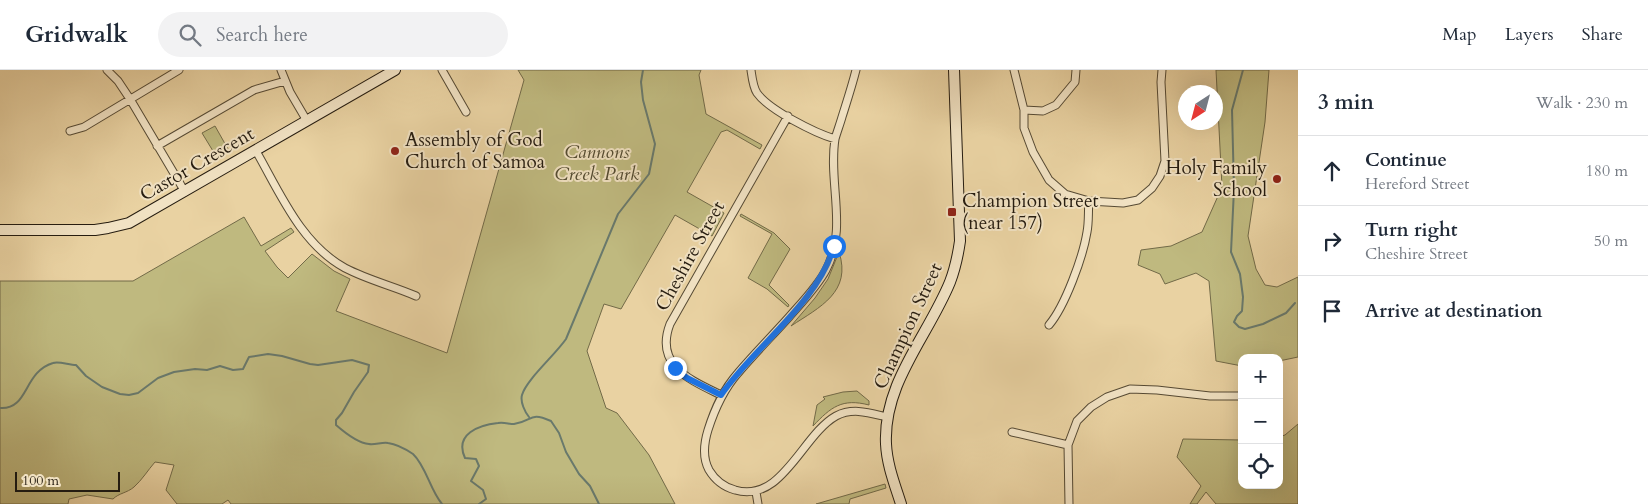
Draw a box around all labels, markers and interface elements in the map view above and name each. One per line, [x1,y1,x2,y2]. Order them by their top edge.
search box [158,12,508,57]
text: Gridwalk [25,18,128,51]
icon: search [176,21,204,49]
text: Search here [216,22,308,48]
text: Map [1442,22,1477,47]
text: Layers [1505,22,1554,47]
text: Share [1582,22,1623,47]
north arrow [1178,85,1223,130]
text: 3 min [1318,88,1374,117]
text: Walk · 230 m [1536,92,1628,114]
street label: Castor Crescent [135,121,259,207]
place label: Assembly of God Church of Samoa [405,127,545,175]
park label: Cannons Creek Park [555,139,640,187]
marker: Assembly of God Church of Samoa [389,145,401,157]
text: Continue [1365,147,1447,173]
place label: Holy Family School [1166,155,1267,203]
icon: ahead [1318,157,1346,185]
text: 180 m [1586,160,1628,182]
marker: Holy Family School [1271,173,1283,185]
text: Hereford Street [1365,173,1469,195]
place label: Champion Street (near 157) [962,188,1099,236]
street label: Cheshire Street [649,196,731,316]
marker: Champion Street (near 157) [946,206,958,218]
text: Turn right [1365,217,1457,243]
icon: right [1318,227,1346,255]
text: 50 m [1594,230,1628,252]
route start [823,235,846,258]
text: Cheshire Street [1365,243,1468,265]
street label: Champion Street [867,259,949,393]
icon: arrive [1318,297,1346,325]
text: Arrive at destination [1365,298,1542,324]
map controls [1238,354,1283,489]
button: + [1238,354,1283,399]
route end [664,357,687,380]
button: − [1238,399,1283,444]
button: locate [1238,444,1283,489]
scale bar [15,469,120,492]
text: 100 m [22,471,59,490]

